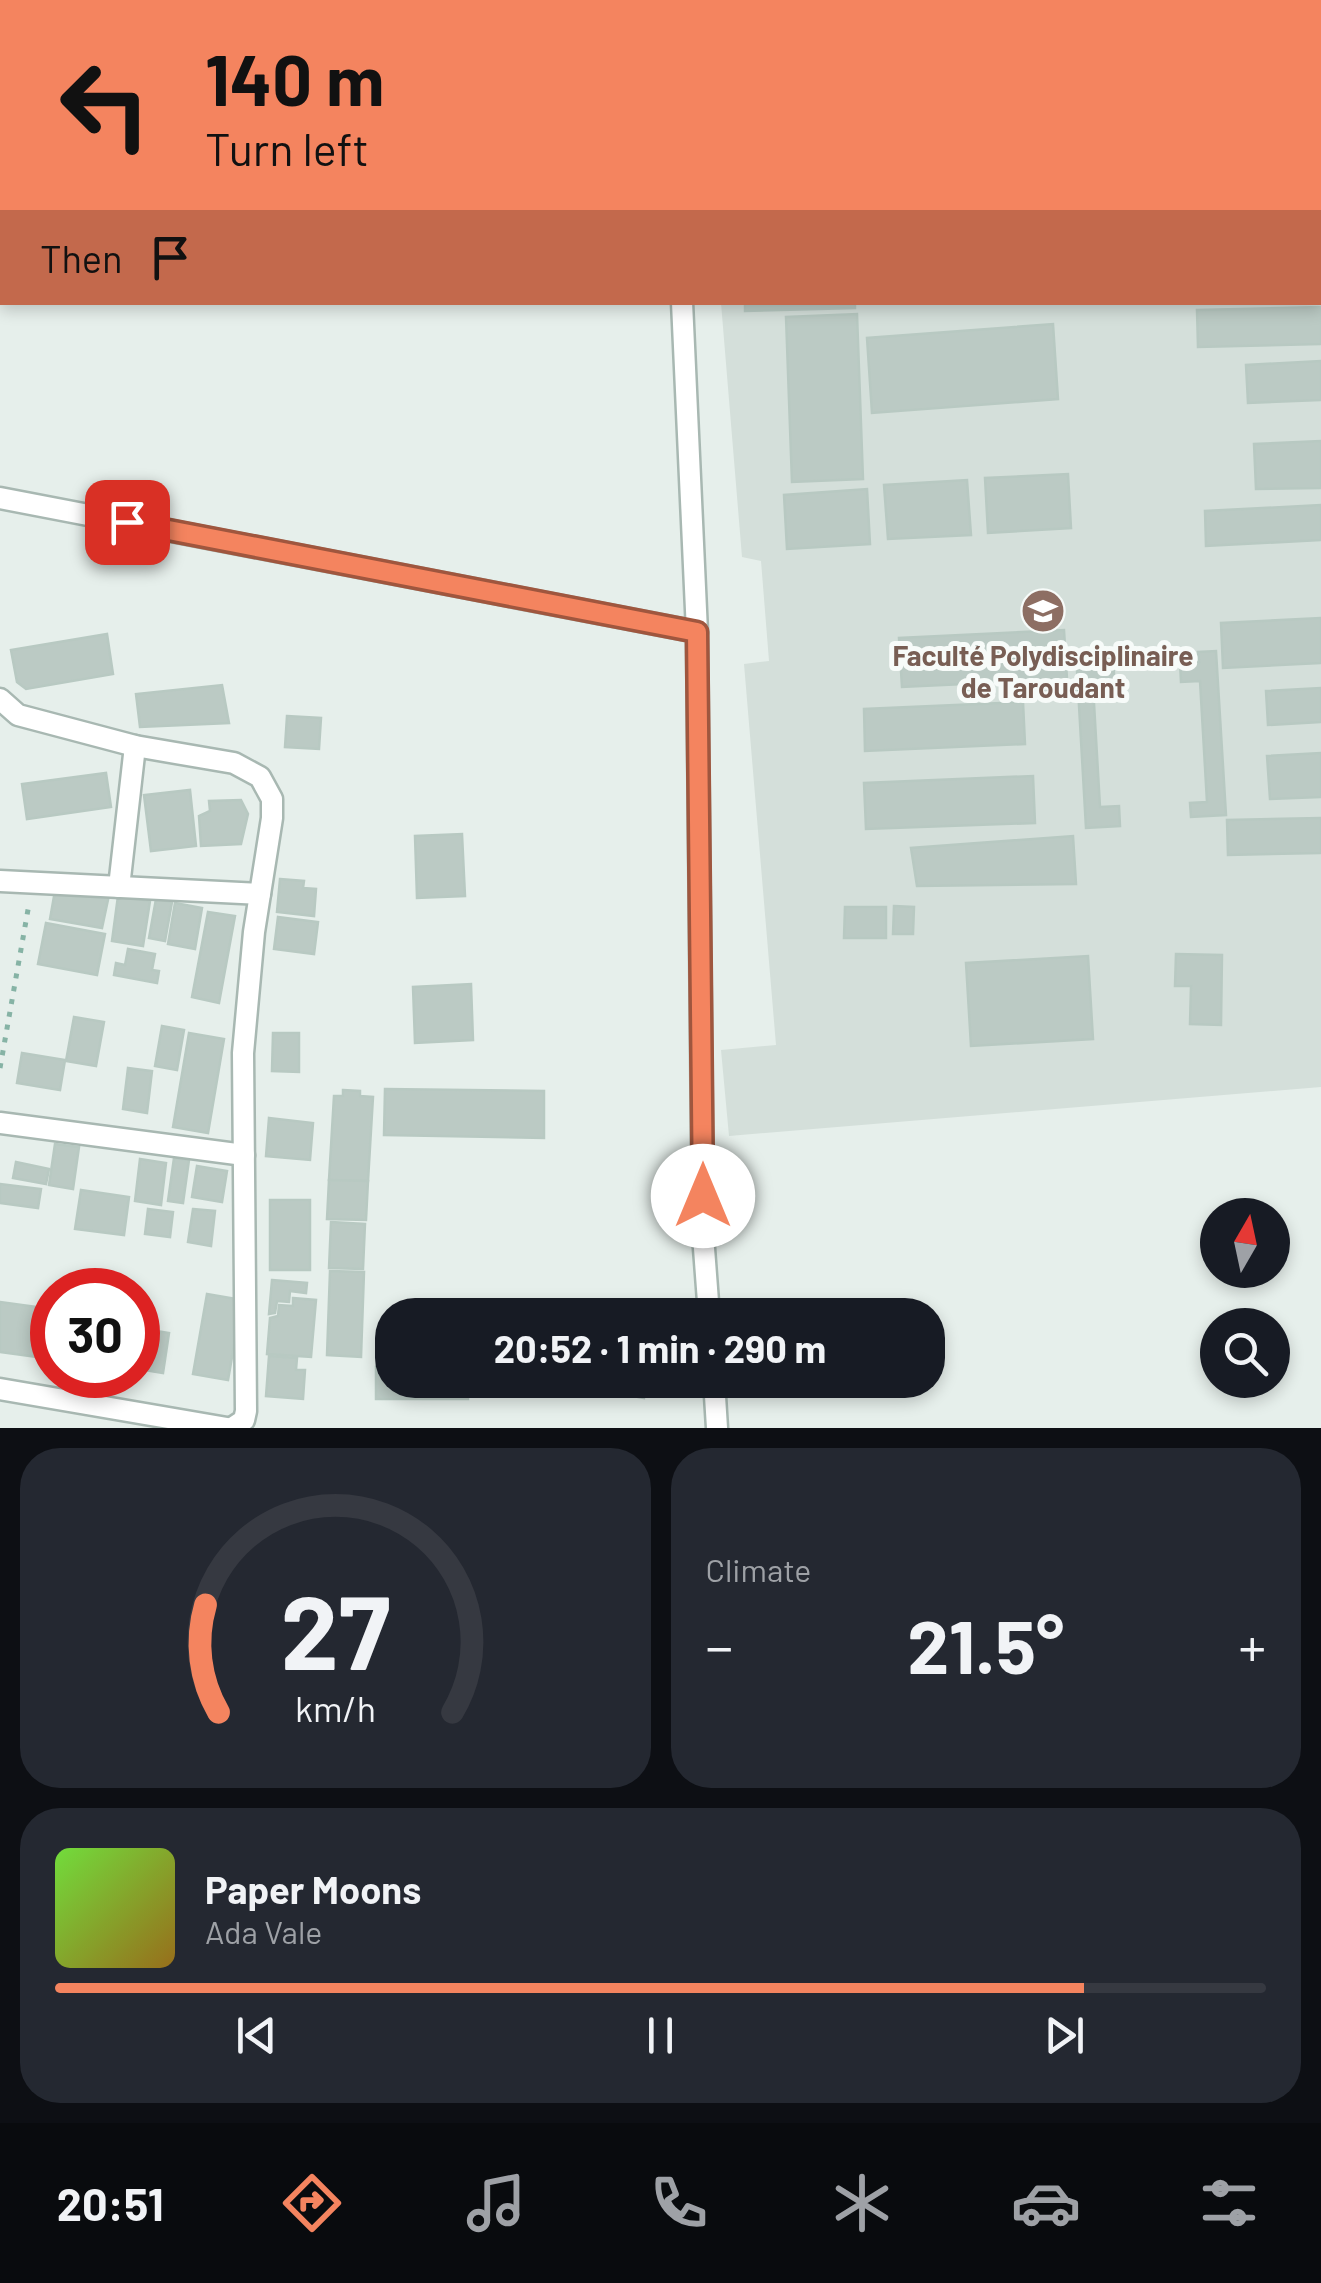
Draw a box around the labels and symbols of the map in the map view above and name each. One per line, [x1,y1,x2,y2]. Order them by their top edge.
pin [85,480,170,565]
school or university icon: Faculté Polydisciplinaire de Taroudant [1020,588,1066,634]
place label: Faculté Polydisciplinaire de Taroudant [892,638,1194,704]
position arrow [651,1144,755,1248]
north arrow [1200,1198,1290,1288]
speed limit sign: 30 [30,1268,160,1398]

